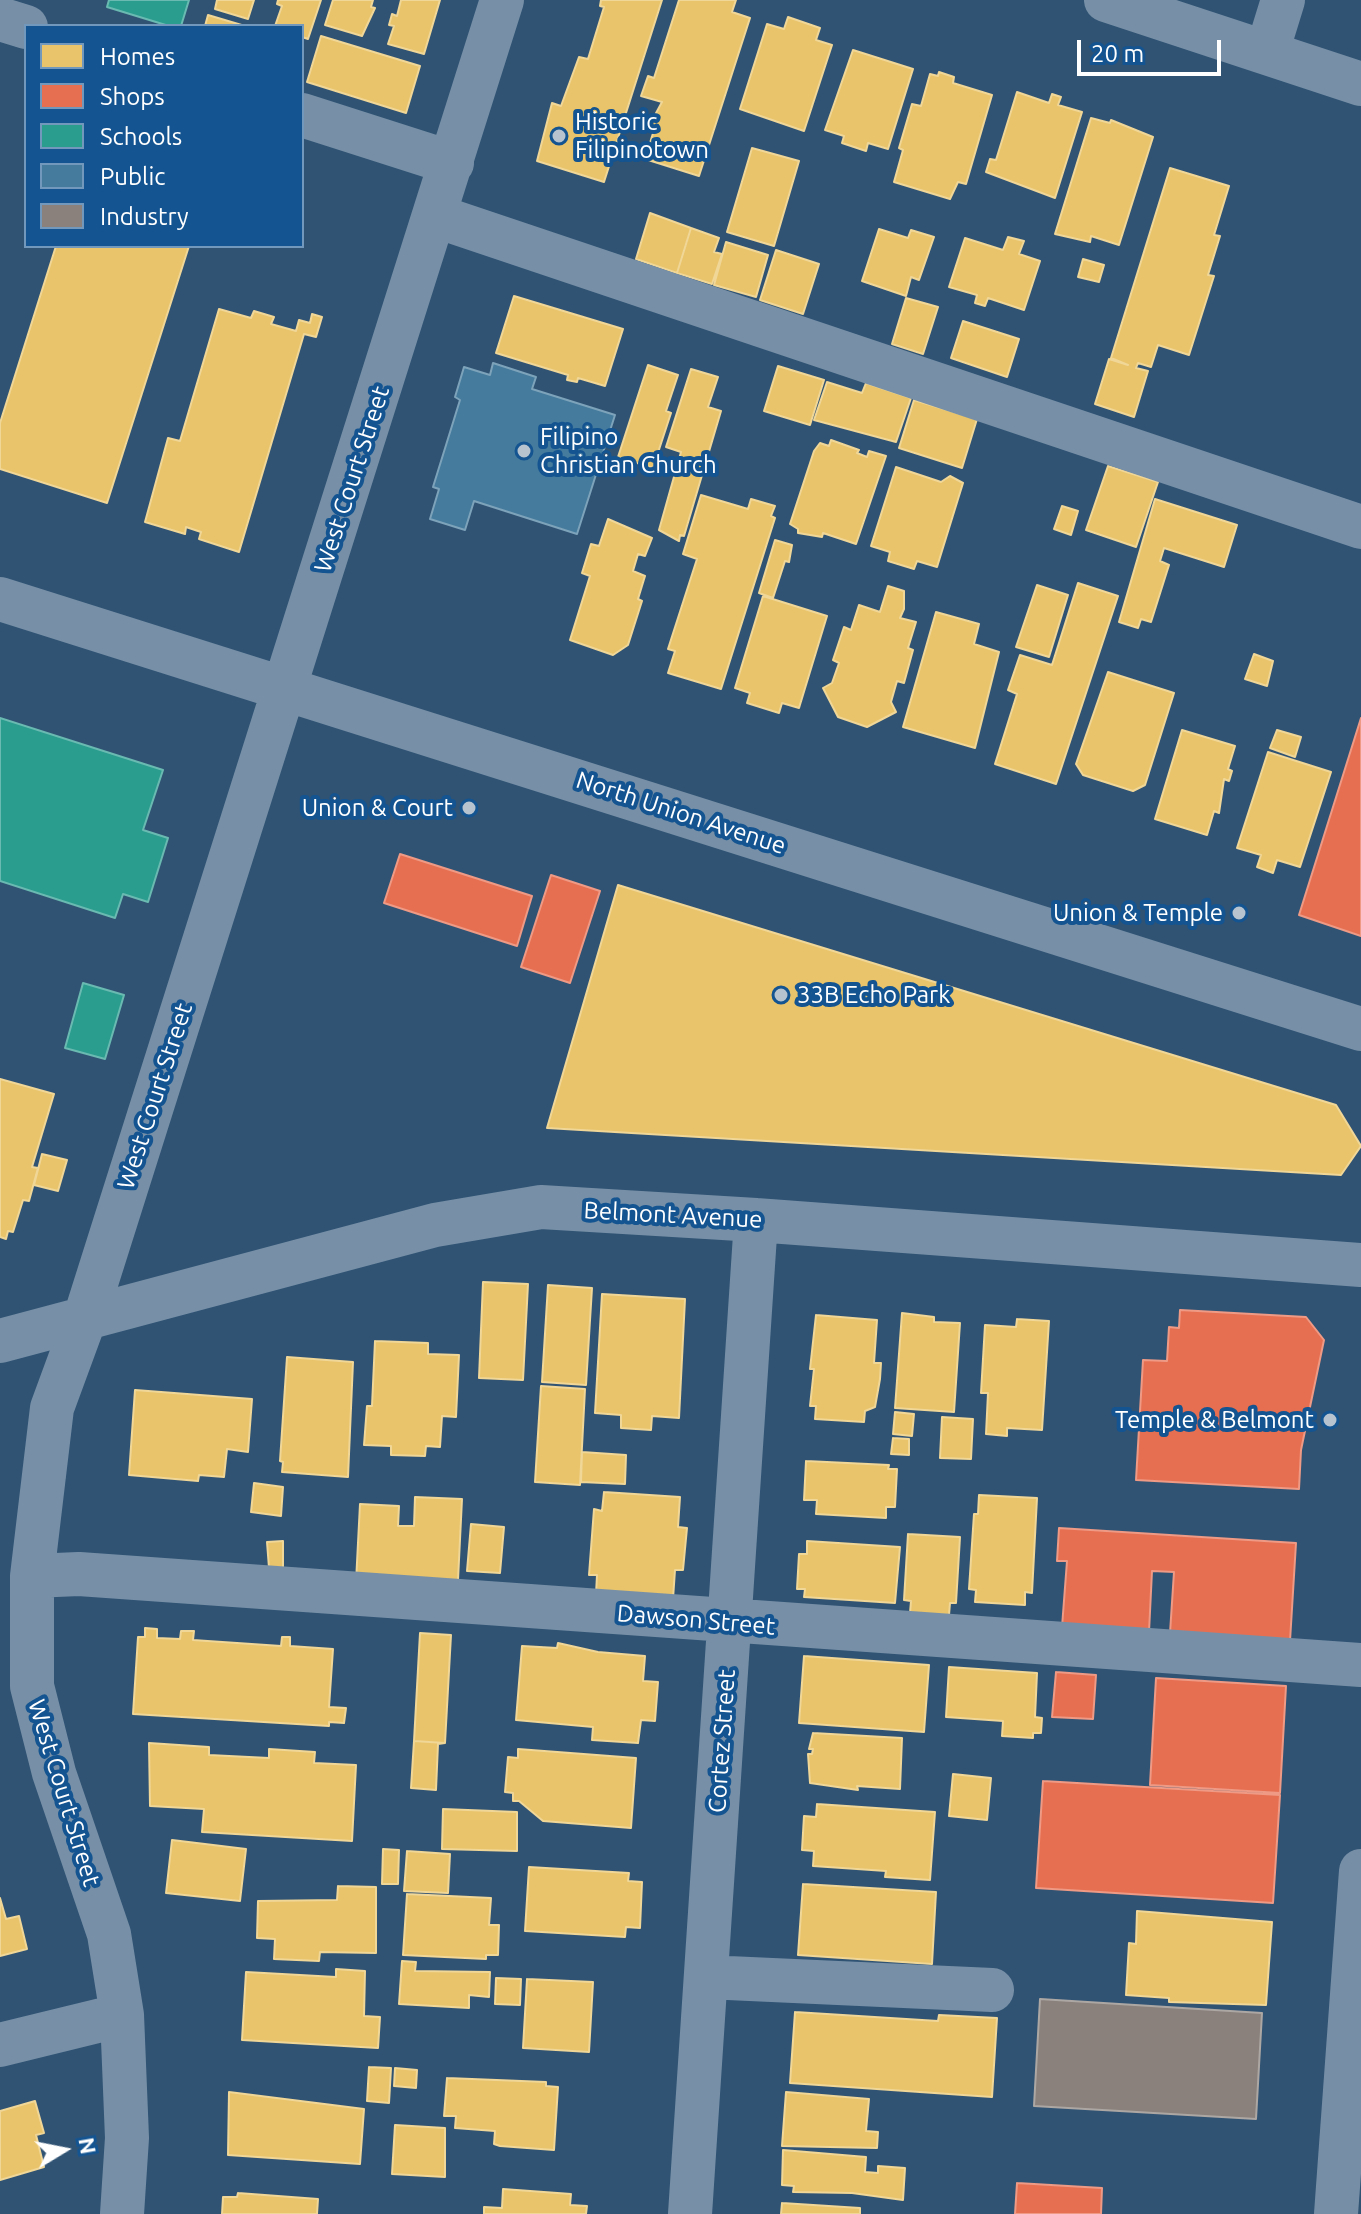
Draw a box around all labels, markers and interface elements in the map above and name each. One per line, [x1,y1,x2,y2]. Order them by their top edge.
legend [24,24,304,248]
scale bar [1081,24,1225,74]
text: 20 m [1091,40,1144,67]
text: Homes [100,43,175,70]
text: Shops [100,83,165,110]
place label: Historic Filipinotown [575,108,709,164]
text: Schools [100,123,182,150]
marker: Historic Filipinotown [550,127,568,145]
text: Public [100,163,165,190]
text: Industry [100,203,189,230]
street label: West Court Street [308,382,396,576]
place label: Filipino Christian Church [540,423,717,479]
marker: Filipino Christian Church [515,442,533,460]
street label: North Union Avenue [572,765,790,861]
place label: Union & Court [302,794,453,822]
marker: Union & Court [460,799,478,817]
place label: Union & Temple [1053,899,1223,927]
marker: Union & Temple [1230,904,1248,922]
place label: 33B Echo Park [797,981,950,1009]
marker: 33B Echo Park [772,986,790,1004]
street label: West Court Street [111,999,199,1193]
street label: Belmont Avenue [583,1196,763,1234]
place label: Temple & Belmont [1115,1406,1314,1434]
marker: Temple & Belmont [1321,1411,1339,1429]
street label: Dawson Street [616,1599,776,1641]
street label: Cortez Street [703,1668,741,1814]
street label: West Court Street [22,1696,106,1890]
north arrow [24,2110,104,2190]
text: N [74,2135,102,2156]

